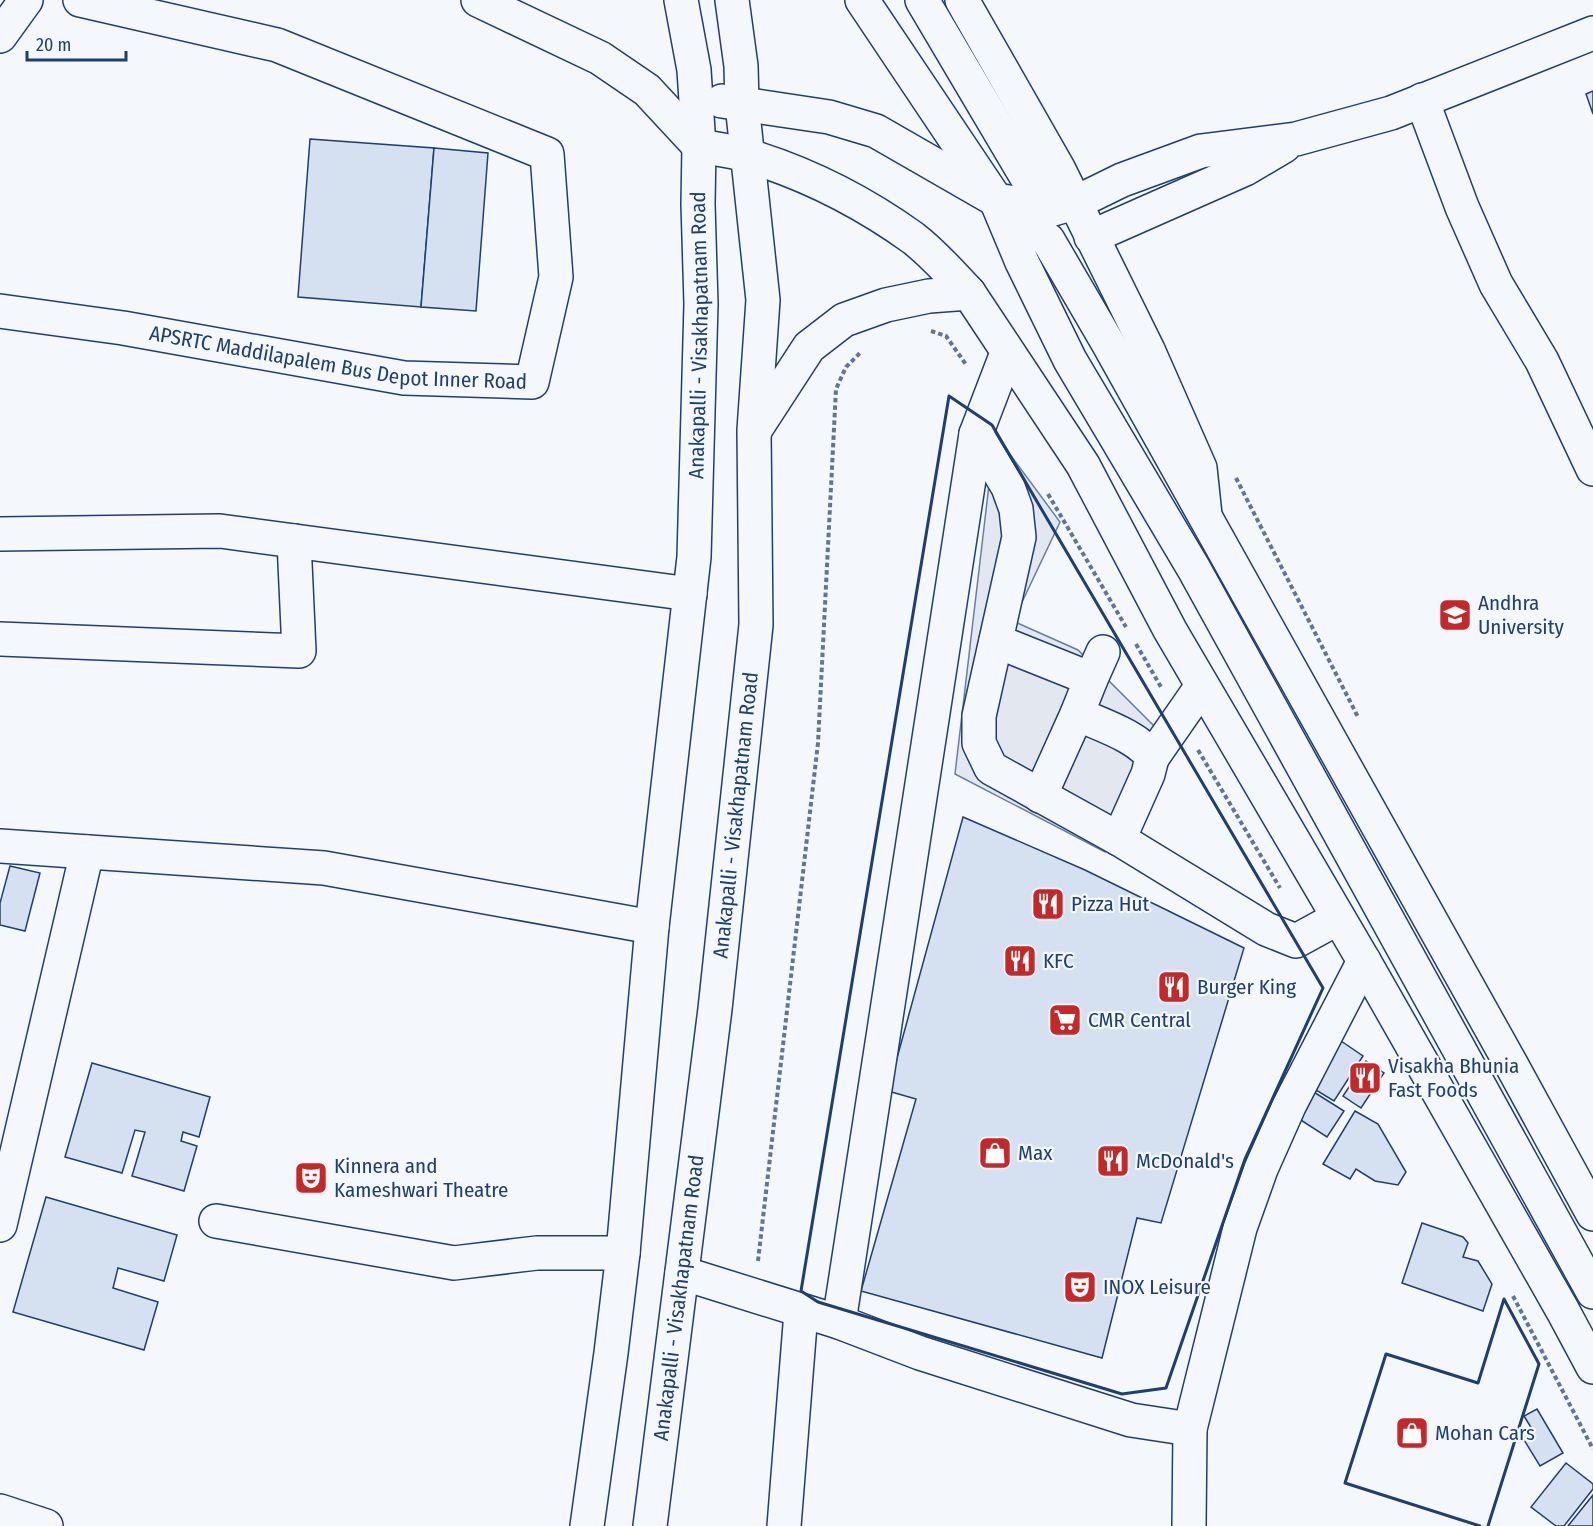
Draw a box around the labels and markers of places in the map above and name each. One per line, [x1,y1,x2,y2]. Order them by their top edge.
place label: Andhra University [1478,590,1564,640]
school or university icon: Andhra University [1437,597,1473,633]
restaurant icon: Pizza Hut [1030,886,1066,922]
place label: Pizza Hut [1071,891,1150,917]
restaurant icon: KFC [1002,943,1038,979]
place label: KFC [1043,948,1074,974]
restaurant icon: Burger King [1156,969,1192,1005]
place label: Burger King [1197,974,1296,1000]
supermarket icon: CMR Central [1047,1002,1083,1038]
place label: CMR Central [1088,1007,1191,1033]
place label: Visakha Bhunia Fast Foods [1388,1053,1519,1103]
restaurant icon: Visakha Bhunia Fast Foods [1347,1060,1383,1096]
shop icon: Max [977,1135,1013,1171]
place label: Max [1018,1140,1053,1166]
restaurant icon: McDonald's [1095,1143,1131,1179]
place label: McDonald's [1136,1148,1234,1174]
place label: Kinnera and Kameshwari Theatre [334,1153,508,1203]
theatre icon: Kinnera and Kameshwari Theatre [293,1160,329,1196]
theatre icon: INOX Leisure [1062,1269,1098,1305]
place label: INOX Leisure [1103,1274,1211,1300]
shop icon: Mohan Cars [1394,1415,1430,1451]
place label: Mohan Cars [1435,1420,1535,1446]

